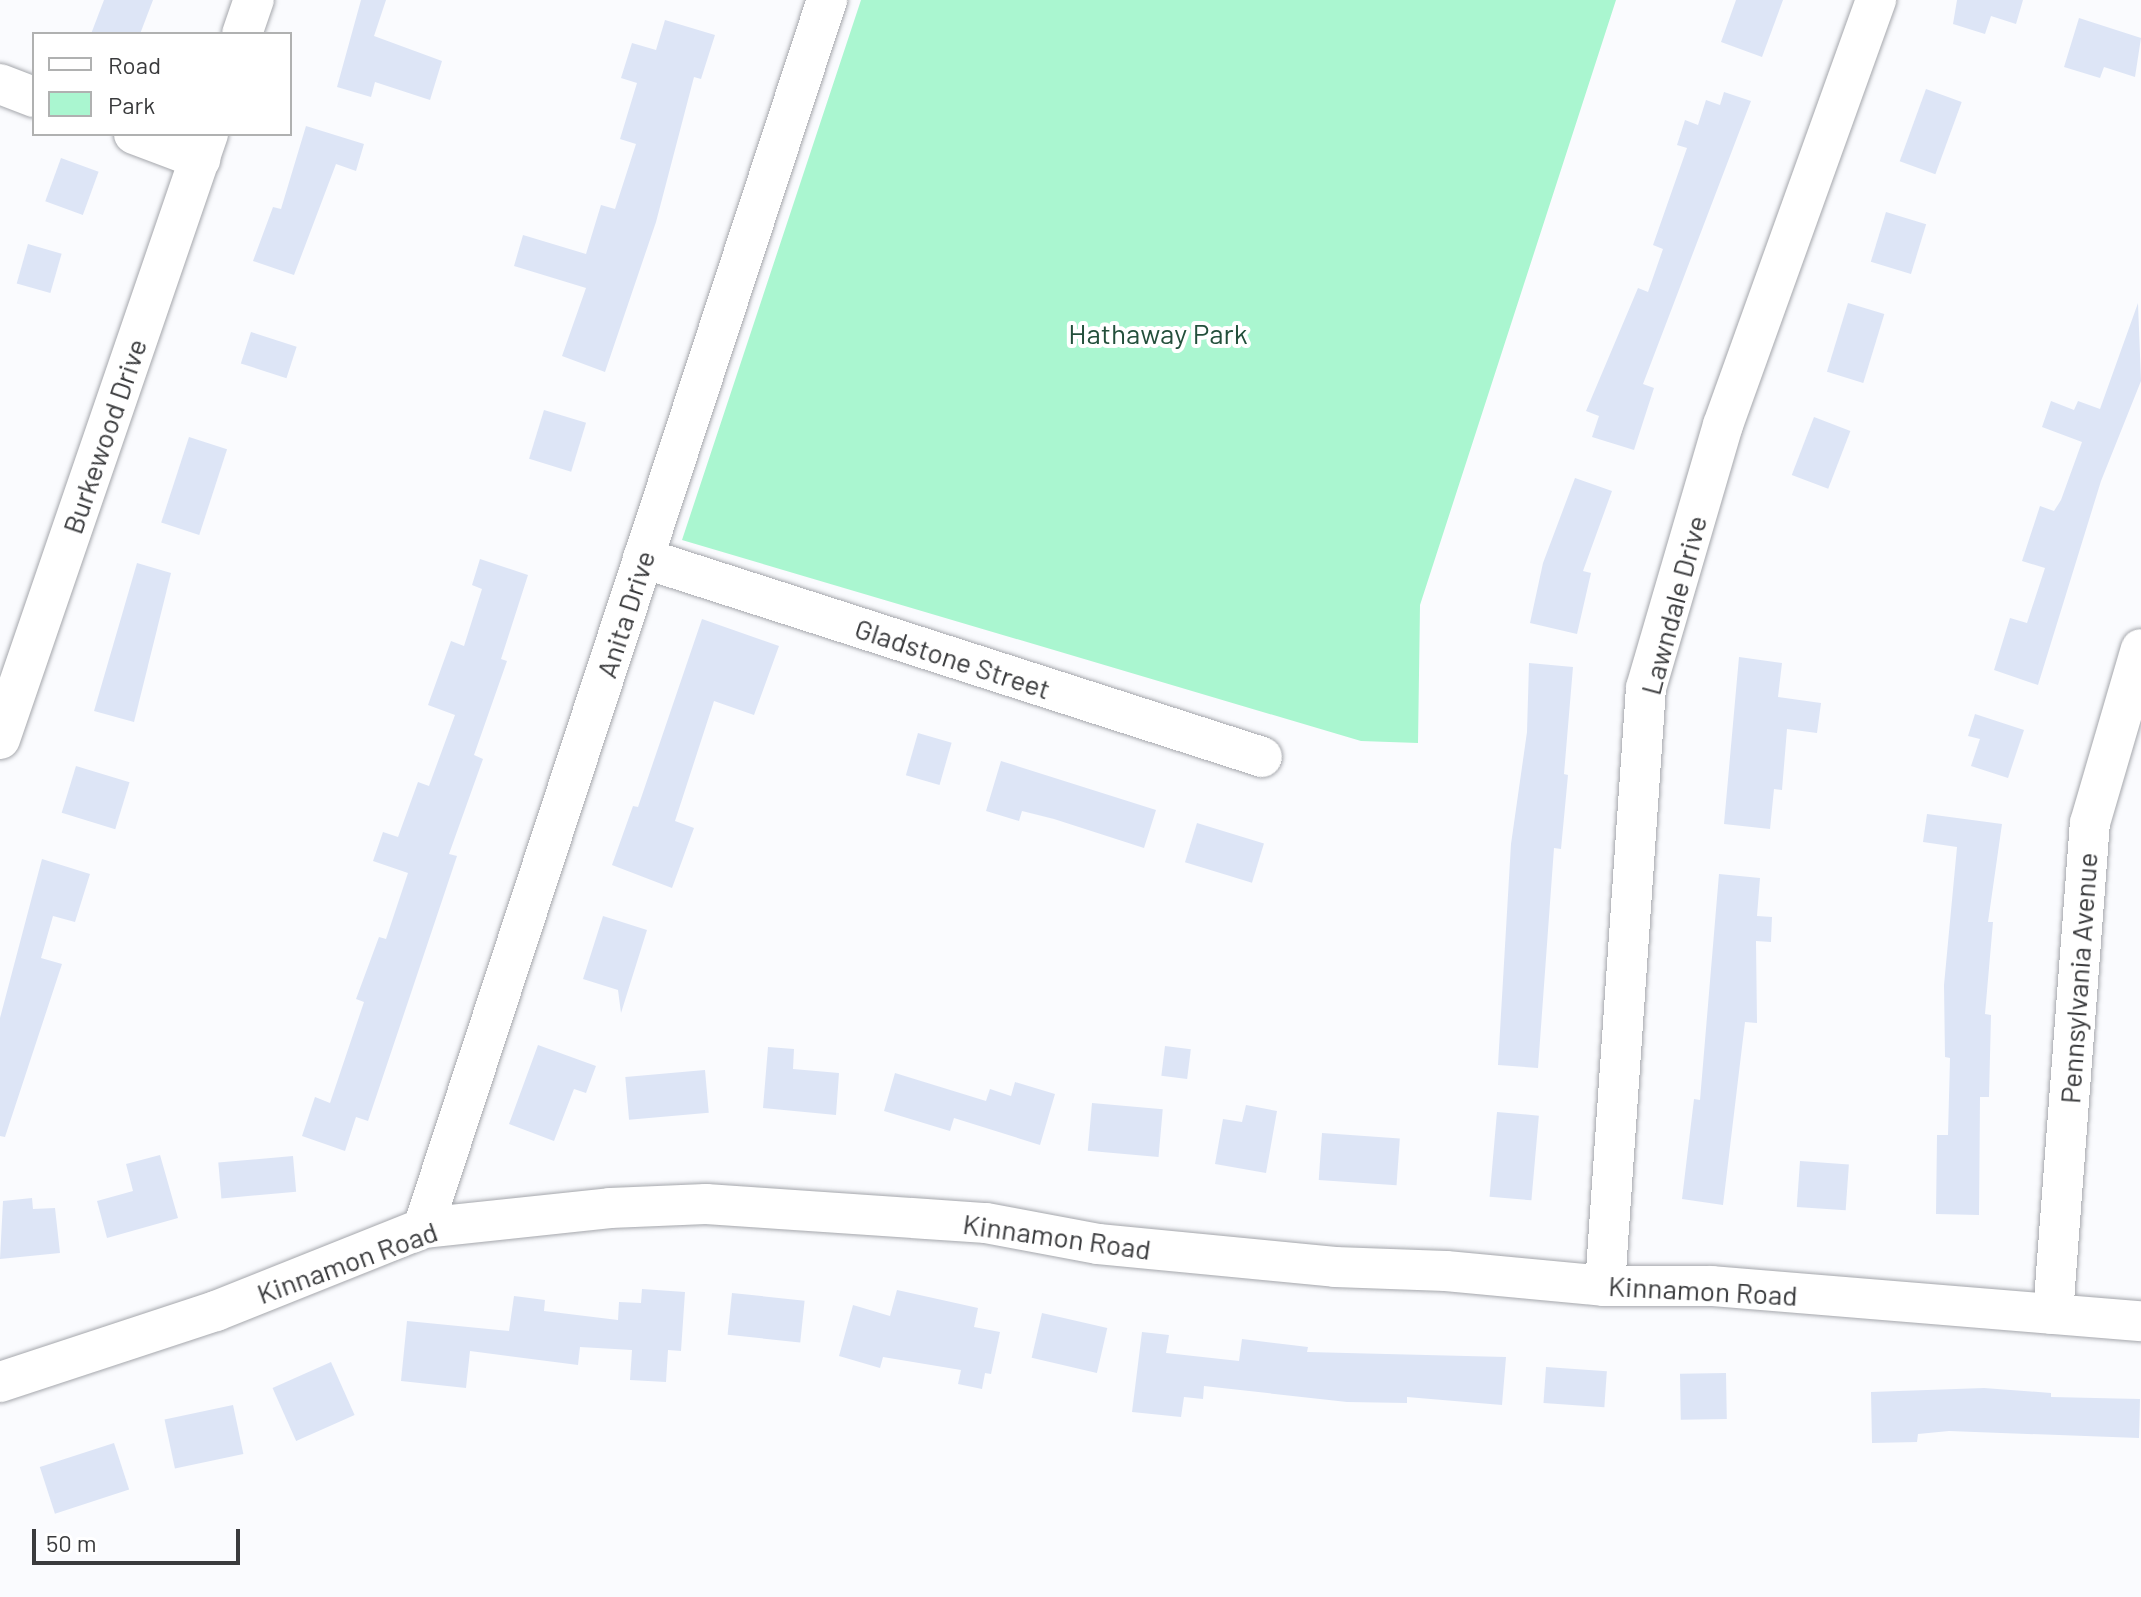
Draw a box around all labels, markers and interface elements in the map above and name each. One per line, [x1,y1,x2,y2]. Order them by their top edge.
legend [32,32,292,136]
text: Road [108,50,161,79]
text: Park [108,90,155,119]
park label: Hathaway Park [1068,316,1248,350]
street label: Burkewood Drive [55,334,153,538]
street label: Lawndale Drive [1633,512,1713,698]
street label: Anita Drive [589,546,661,682]
street label: Gladstone Street [851,611,1055,705]
street label: Pennsylvania Avenue [2052,851,2104,1105]
street label: Kinnamon Road [961,1206,1153,1266]
street label: Kinnamon Road [252,1214,442,1310]
street label: Kinnamon Road [1607,1268,1799,1312]
scale bar [36,1513,244,1563]
text: 50 m [46,1528,97,1557]

